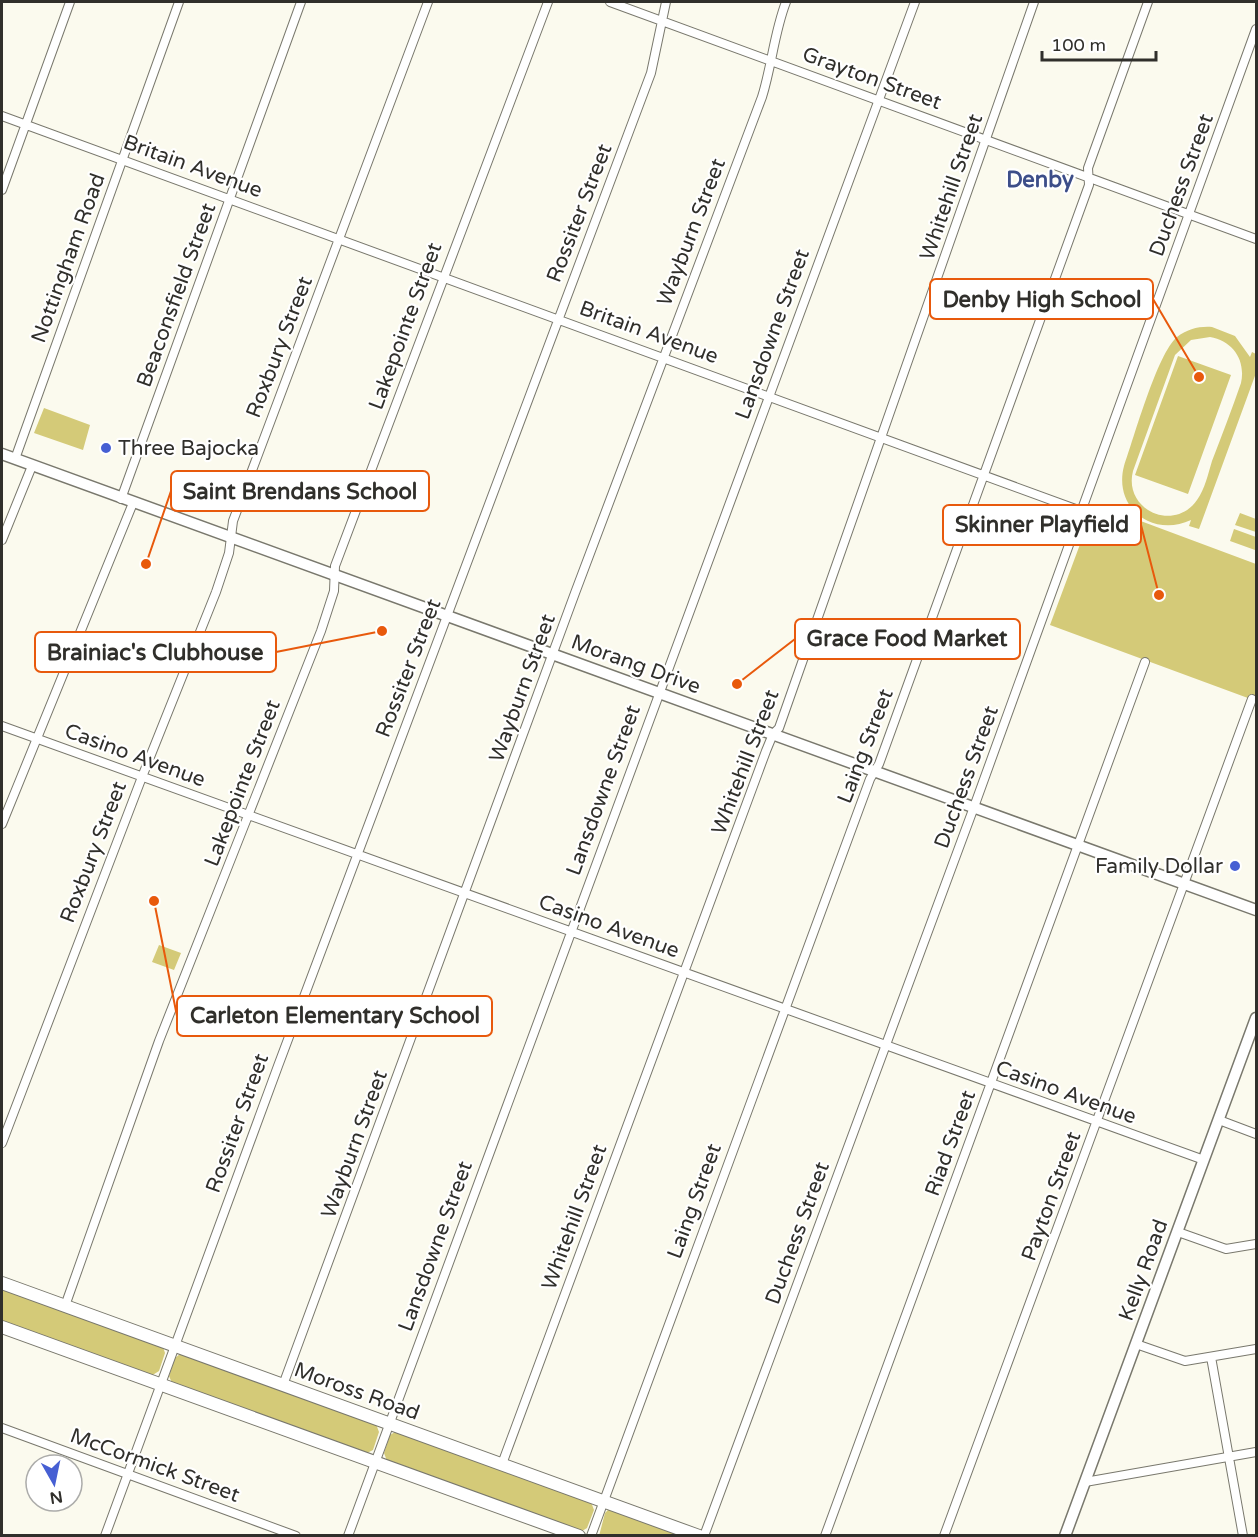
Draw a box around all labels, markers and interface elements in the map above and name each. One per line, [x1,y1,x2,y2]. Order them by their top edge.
scale bar [1042,24,1156,62]
text: 100 m [1051,34,1106,56]
street label: Grayton Street [799,42,945,115]
street label: Duchess Street [1144,110,1219,260]
street label: Whitehill Street [915,111,988,264]
street label: Britain Avenue [120,130,266,203]
street label: Rossiter Street [542,140,617,286]
street label: Wayburn Street [652,155,731,309]
district label: Denby [1006,167,1074,193]
street label: Nottingham Road [26,170,111,346]
street label: Beaconsfield Street [132,200,221,391]
street label: Lakepointe Street [364,239,447,413]
street label: Lansdowne Street [730,246,815,423]
street label: Roxbury Street [241,273,318,422]
callout: Denby High School [930,279,1153,319]
text: Denby High School [943,287,1142,313]
street label: Britain Avenue [576,296,722,369]
place label: Three Bajocka [118,436,259,461]
marker: Three Bajocka [99,441,113,455]
callout: Saint Brendans School [171,471,429,511]
text: Saint Brendans School [183,479,417,505]
callout: Skinner Playfield [943,505,1141,545]
text: Skinner Playfield [955,512,1129,538]
street label: Rossiter Street [371,595,446,741]
street label: Wayburn Street [484,611,561,766]
callout: Grace Food Market [795,619,1020,659]
text: Grace Food Market [807,626,1008,652]
street label: Morang Drive [568,629,704,699]
callout: Brainiac's Clubhouse [35,632,276,672]
text: Brainiac's Clubhouse [47,640,263,666]
street label: Laing Street [832,685,899,807]
street label: Whitehill Street [706,686,785,838]
street label: Lakepointe Street [199,697,286,870]
street label: Lansdowne Street [561,702,646,879]
street label: Duchess Street [929,702,1004,852]
street label: Casino Avenue [61,718,209,793]
street label: Roxbury Street [55,778,132,927]
place label: Family Dollar [1095,854,1223,879]
marker: Family Dollar [1228,859,1242,873]
street label: Casino Avenue [535,889,683,964]
callout: Carleton Elementary School [177,996,492,1036]
text: Carleton Elementary School [190,1003,480,1029]
street label: Rossiter Street [201,1050,274,1196]
street label: Casino Avenue [992,1055,1140,1130]
street label: Wayburn Street [316,1067,393,1222]
street label: Riad Street [920,1087,981,1199]
street label: Payton Street [1016,1128,1086,1264]
street label: Laing Street [662,1140,727,1262]
street label: Whitehill Street [537,1141,612,1293]
street label: Lansdowne Street [393,1158,478,1335]
street label: Duchess Street [760,1158,835,1308]
street label: Kelly Road [1114,1216,1173,1324]
street label: Moross Road [291,1357,423,1426]
street label: McCormick Street [67,1423,243,1508]
north arrow [24,1453,84,1513]
text: N [48,1486,64,1508]

